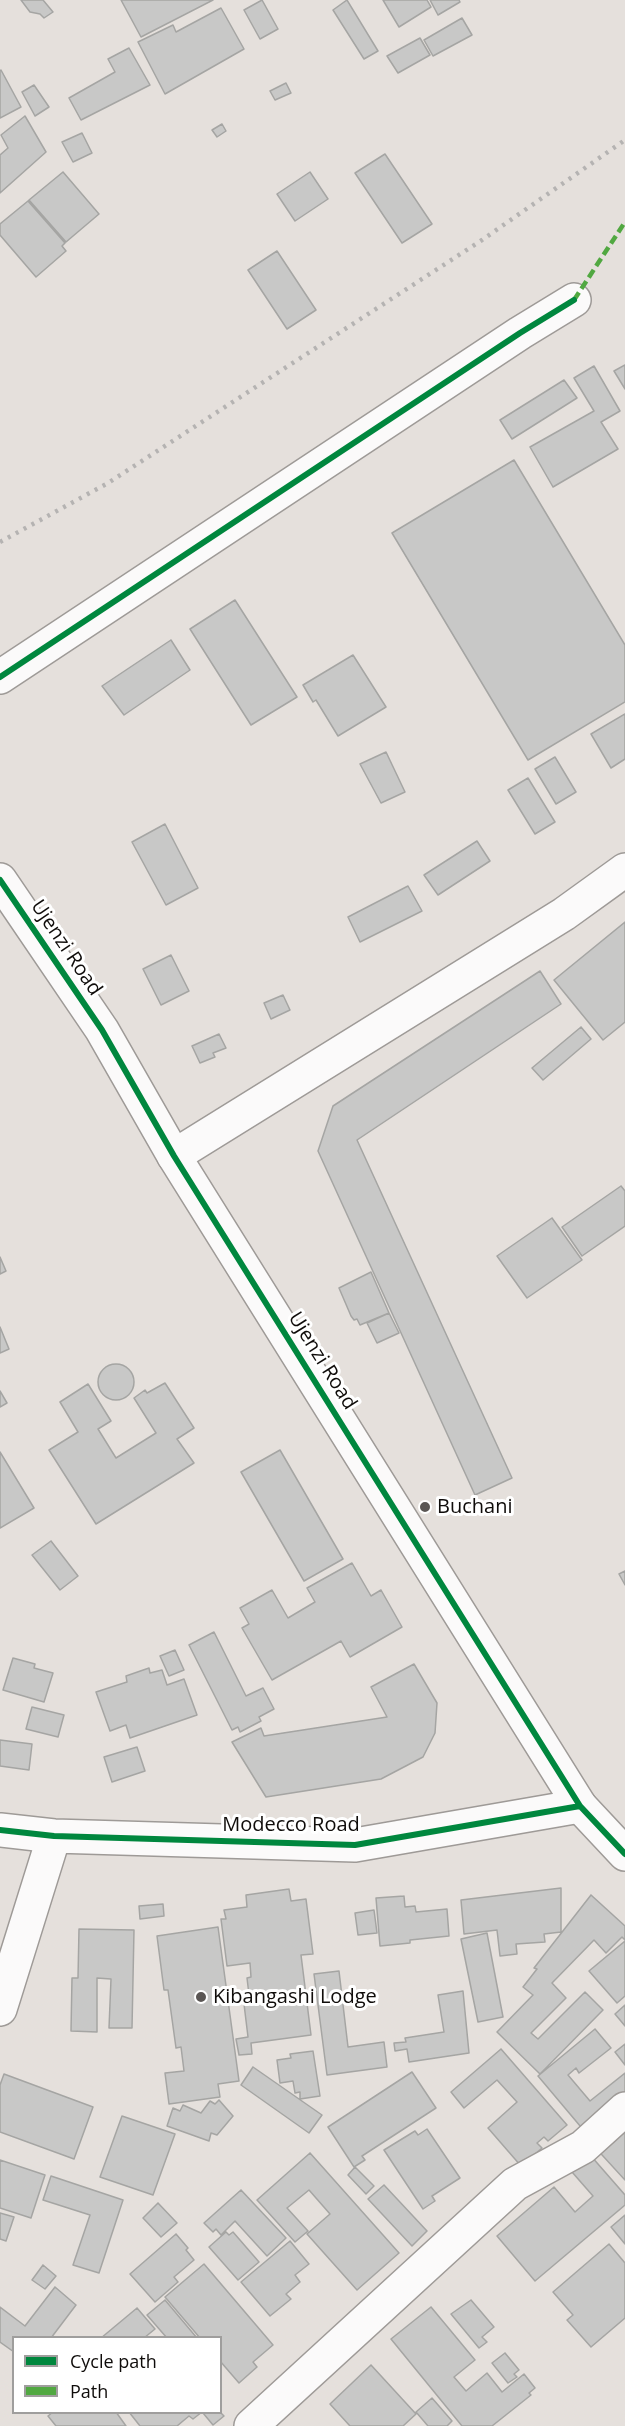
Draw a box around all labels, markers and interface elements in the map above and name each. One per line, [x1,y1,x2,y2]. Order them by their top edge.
street label: Ujenzi Road [25,895,107,1001]
street label: Ujenzi Road [283,1308,361,1414]
place label: Buchani [437,1495,512,1519]
marker: Buchani [418,1500,432,1514]
street label: Modecco Road [222,1813,360,1837]
place label: Kibangashi Lodge [213,1985,377,2009]
marker: Kibangashi Lodge [194,1990,208,2004]
legend [12,2336,222,2414]
text: Cycle path [70,2349,157,2373]
text: Path [70,2379,108,2403]

